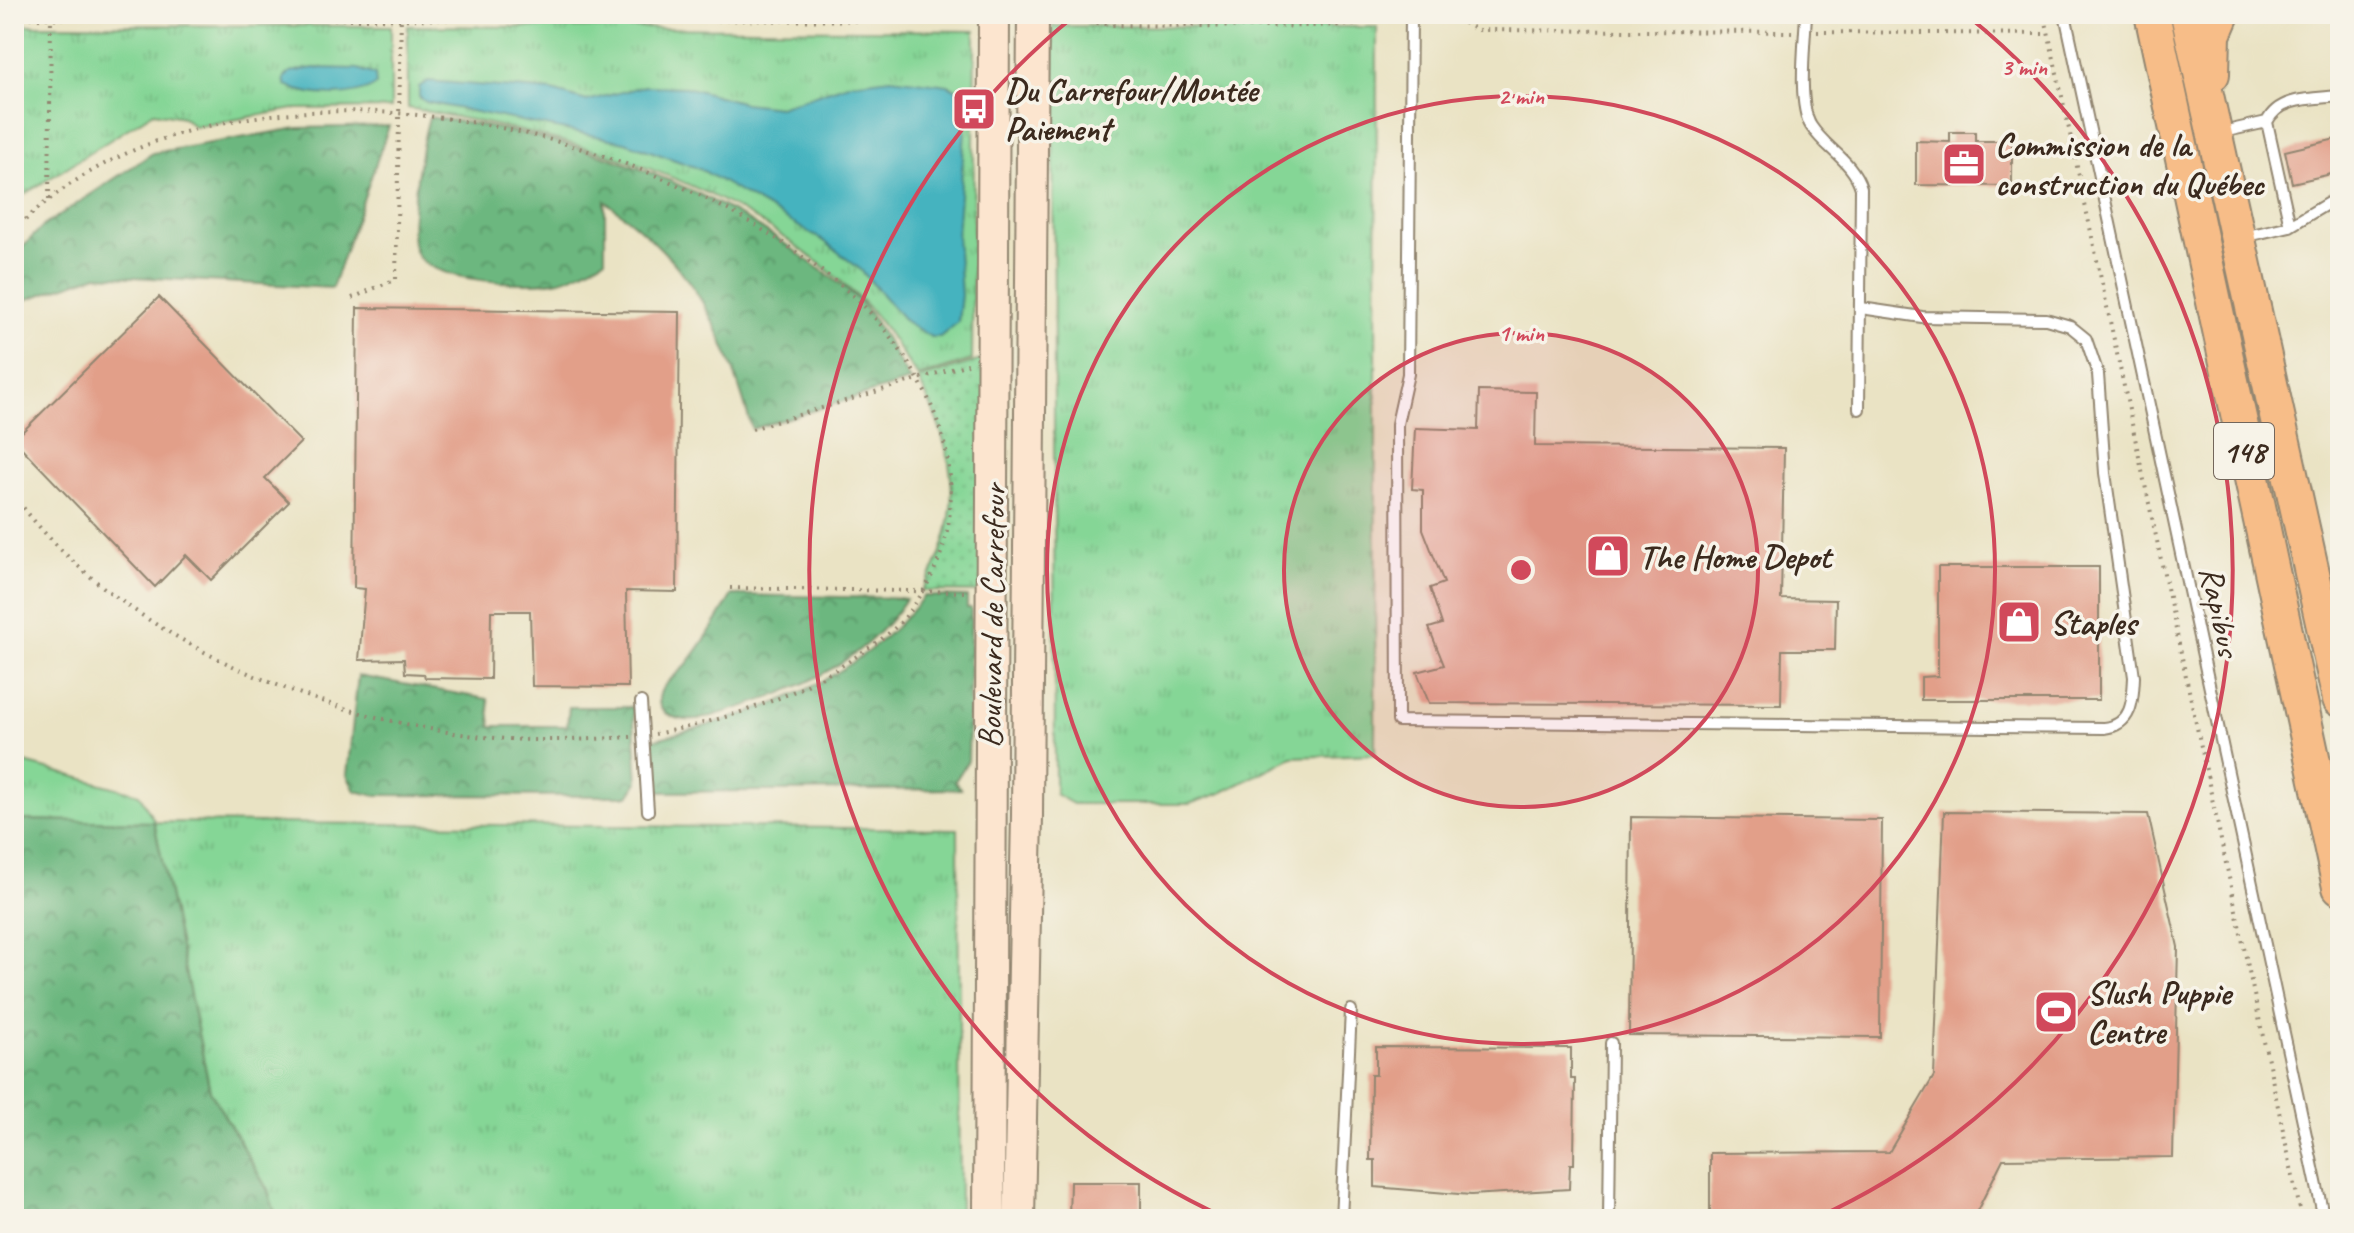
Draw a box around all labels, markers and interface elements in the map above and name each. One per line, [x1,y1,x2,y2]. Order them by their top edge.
text: 3 min [2001,52,2048,82]
place label: Du Carrefour/Montée Paiement [1005,68,1261,150]
text: 2 min [1498,81,1545,111]
bus stop icon: Du Carrefour/Montée Paiement [950,85,998,133]
place label: Commission de la construction du Québec [1995,123,2266,205]
office icon: Commission de la construction du Québec [1940,140,1988,188]
text: 1 min [1498,318,1545,348]
road number: 148 [2214,423,2274,479]
street label: Boulevard de Carrefour [968,481,1015,748]
shop icon: The Home Depot [1584,532,1632,580]
place label: The Home Depot [1639,535,1835,578]
centre of rings [1507,556,1535,584]
street label: Rapibus [2190,562,2252,663]
shop icon: Staples [1995,598,2043,646]
place label: Staples [2050,601,2139,644]
place label: Slush Puppie Centre [2087,971,2234,1053]
sports icon: Slush Puppie Centre [2032,988,2080,1036]

